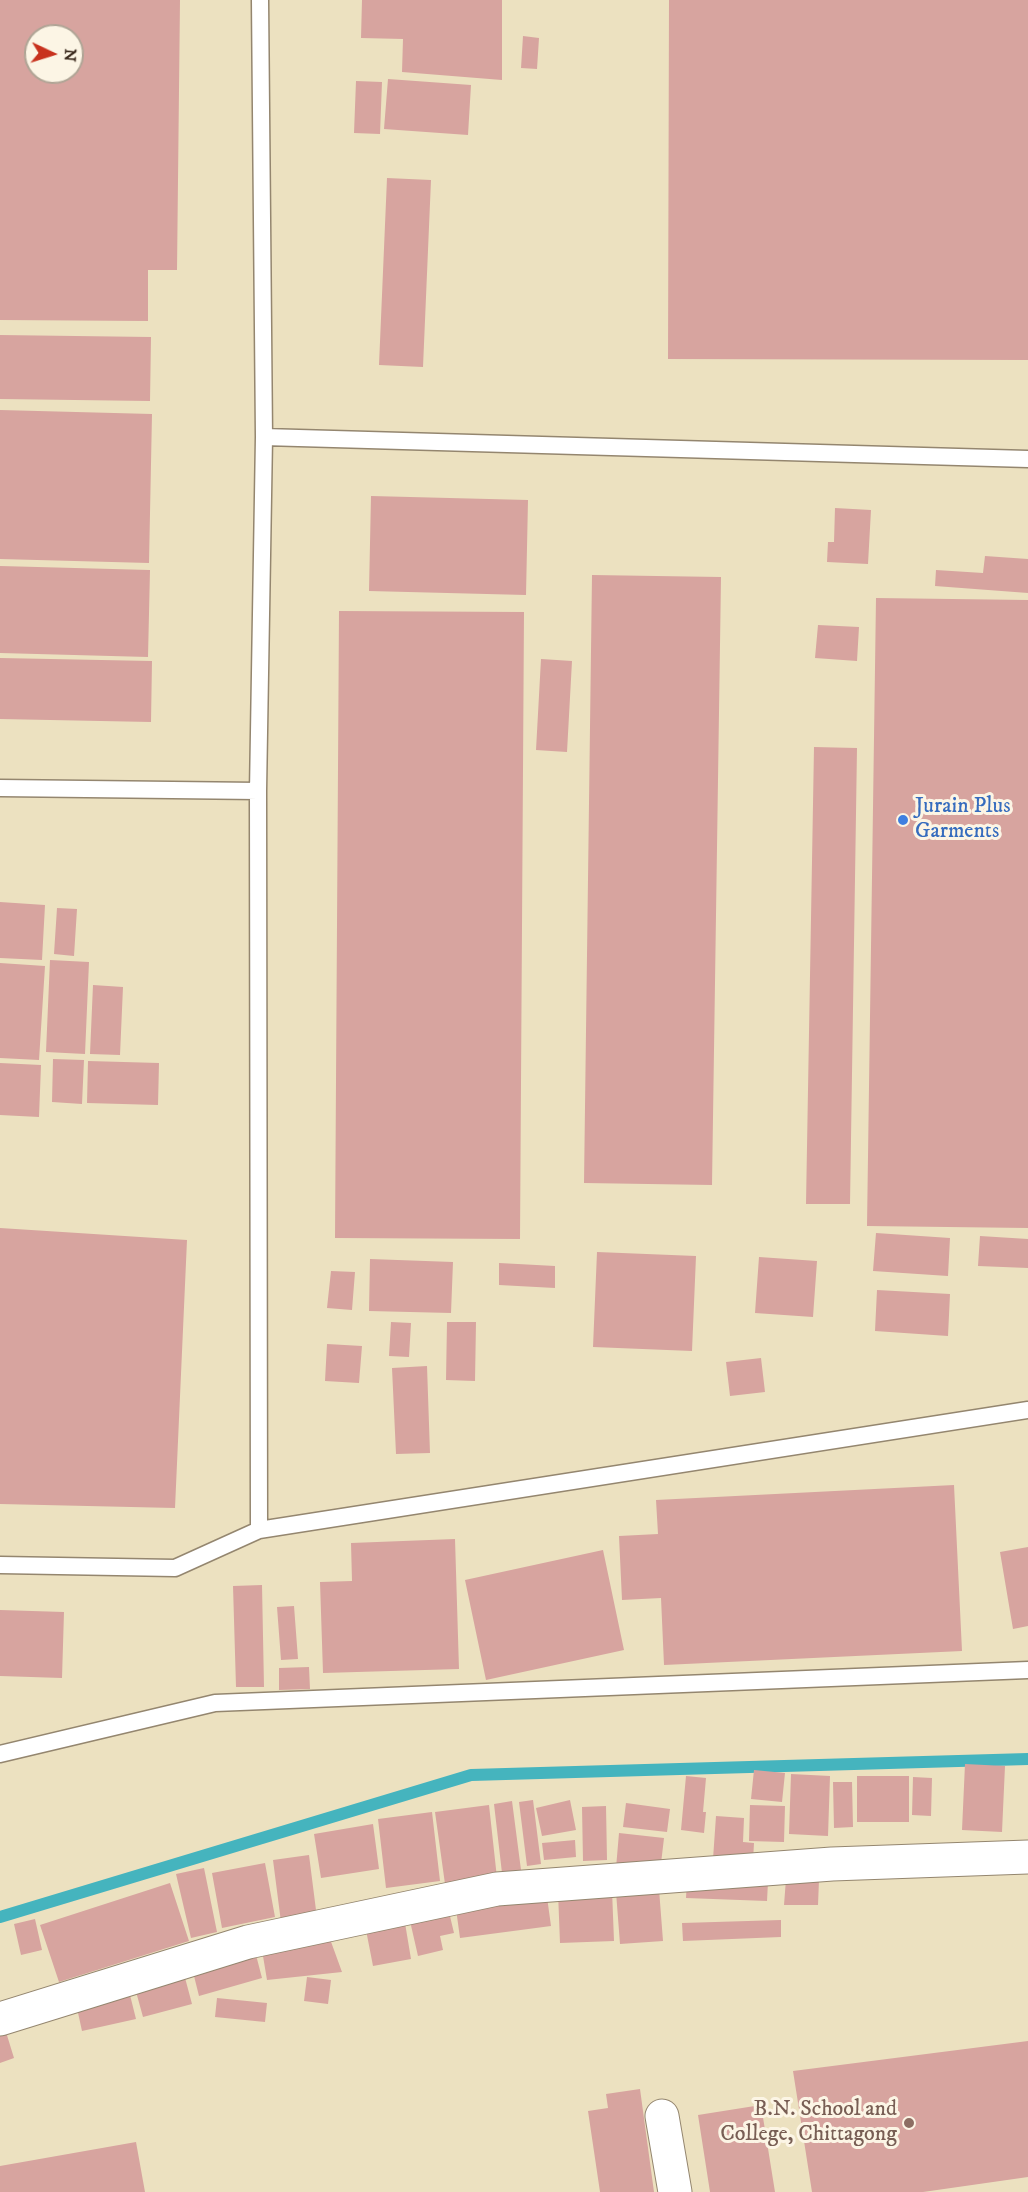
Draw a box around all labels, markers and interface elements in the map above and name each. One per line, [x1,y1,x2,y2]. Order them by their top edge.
north arrow [24,24,84,84]
text: N [60,48,80,62]
place label: Jurain Plus Garments [915,794,1011,846]
marker: Jurain Plus Garments [896,813,910,827]
place label: B.N. School and College, Chittagong [720,2097,897,2148]
marker: B.N. School and College, Chittagong [902,2116,916,2130]

